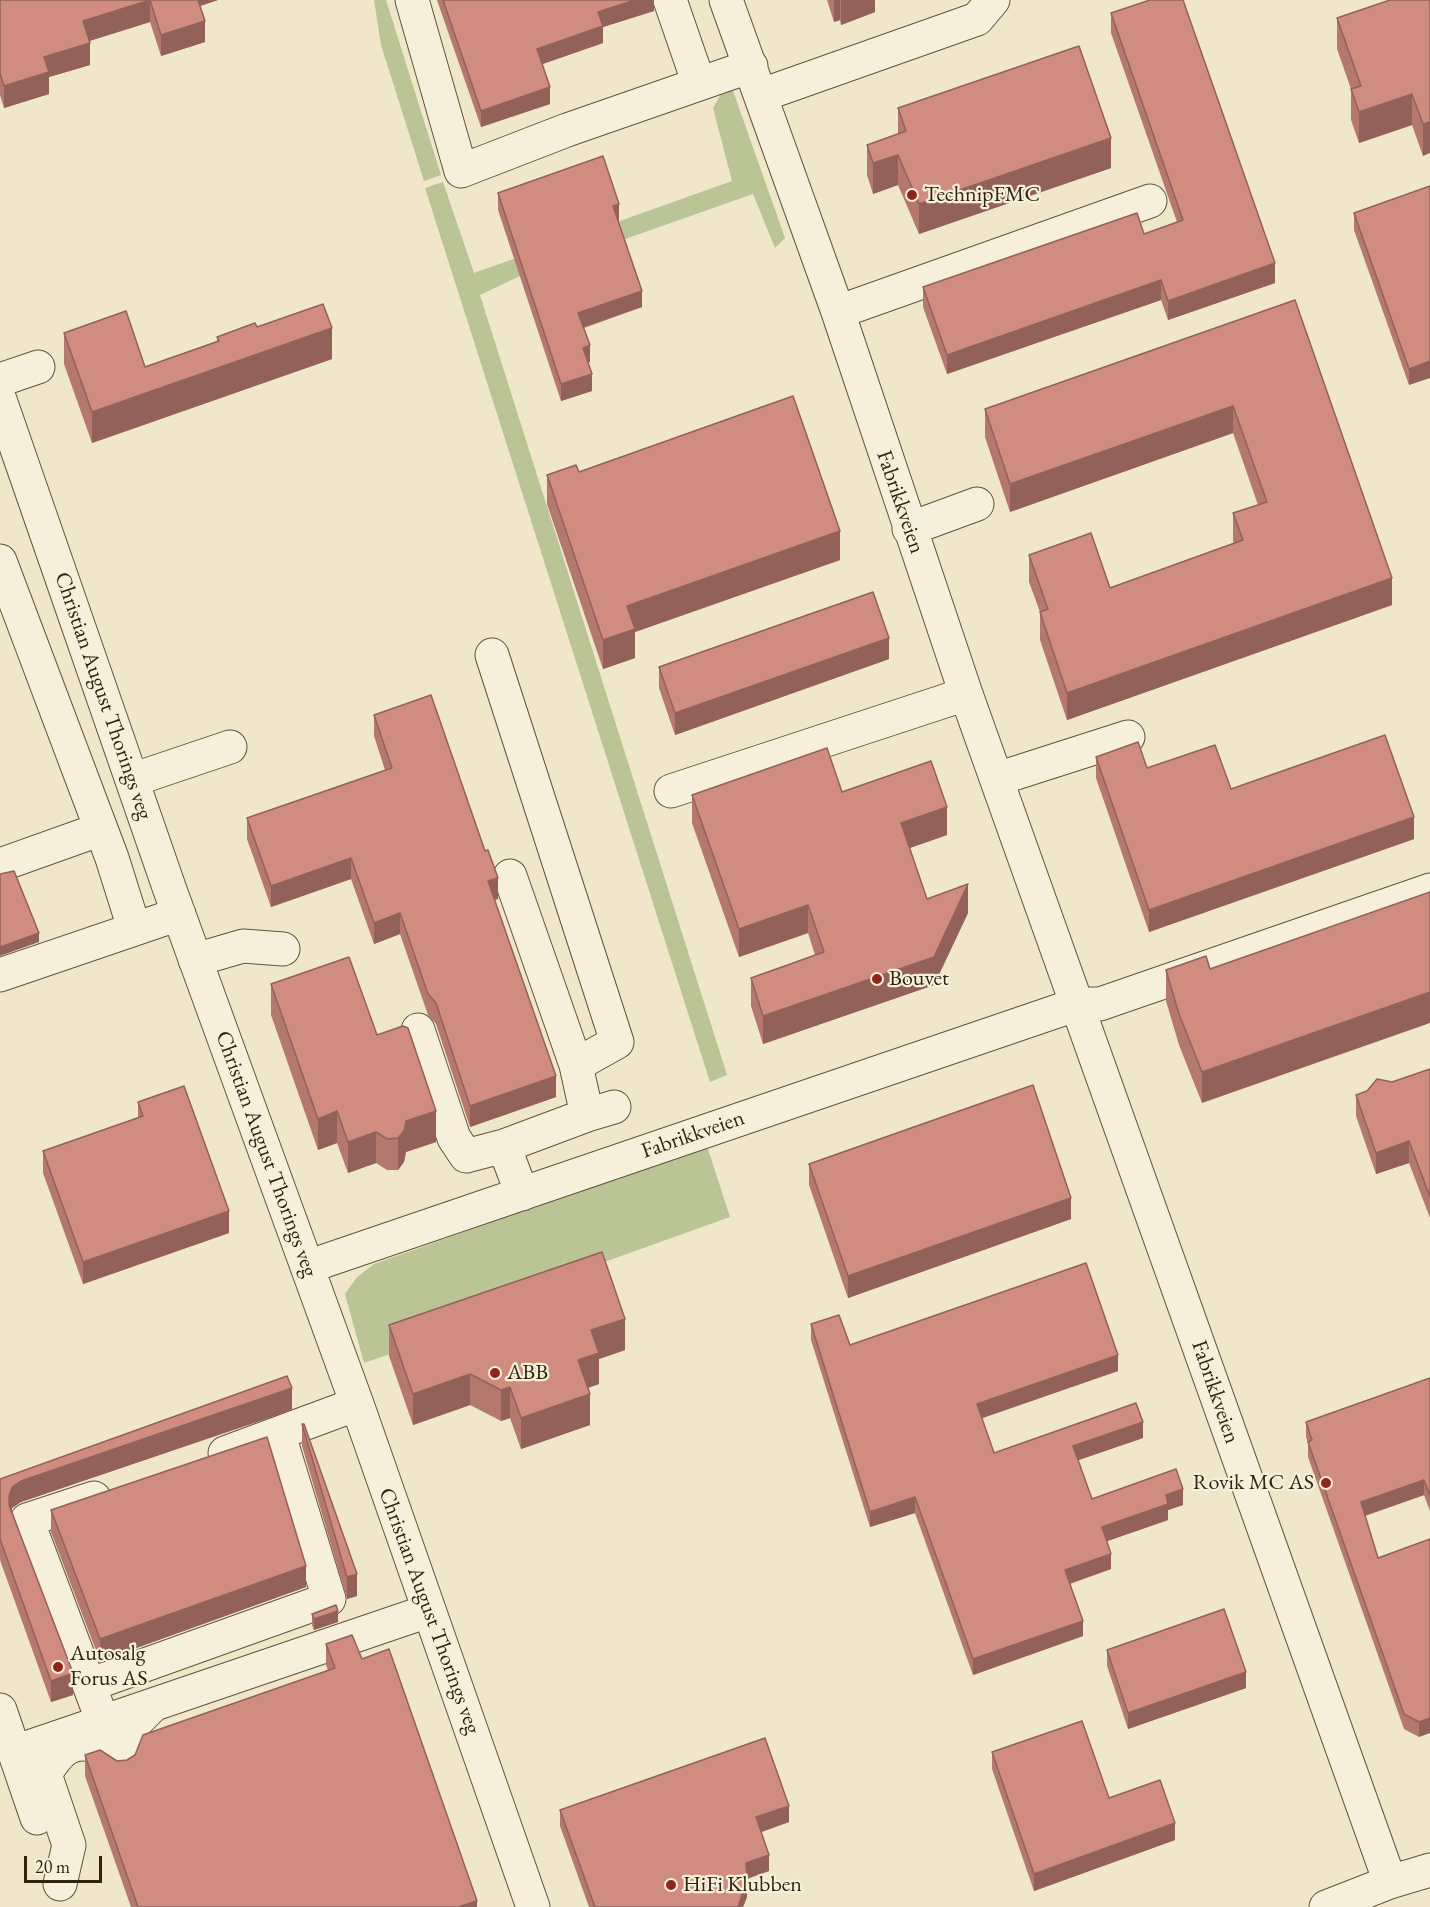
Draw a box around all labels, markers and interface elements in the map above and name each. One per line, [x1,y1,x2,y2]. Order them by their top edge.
place label: TechnipFMC [924,182,1040,208]
marker: TechnipFMC [905,188,919,202]
street label: Fabrikkveien [870,447,930,557]
street label: Christian August Thorings veg [48,569,158,823]
place label: Bouvet [889,966,949,992]
marker: Bouvet [870,972,884,986]
street label: Christian August Thorings veg [209,1027,323,1281]
street label: Fabrikkveien [638,1105,748,1165]
street label: Fabrikkveien [1185,1337,1245,1447]
place label: ABB [507,1360,548,1386]
marker: ABB [488,1366,502,1380]
place label: Rovik MC AS [1193,1470,1314,1496]
marker: Rovik MC AS [1319,1476,1333,1490]
street label: Christian August Thorings veg [372,1484,486,1738]
place label: Autosalg Forus AS [70,1641,147,1693]
marker: Autosalg Forus AS [51,1660,65,1674]
scale bar [27,1844,105,1882]
text: 20 m [35,1855,70,1878]
place label: HiFi Klubben [683,1872,802,1898]
marker: HiFi Klubben [664,1878,678,1892]

